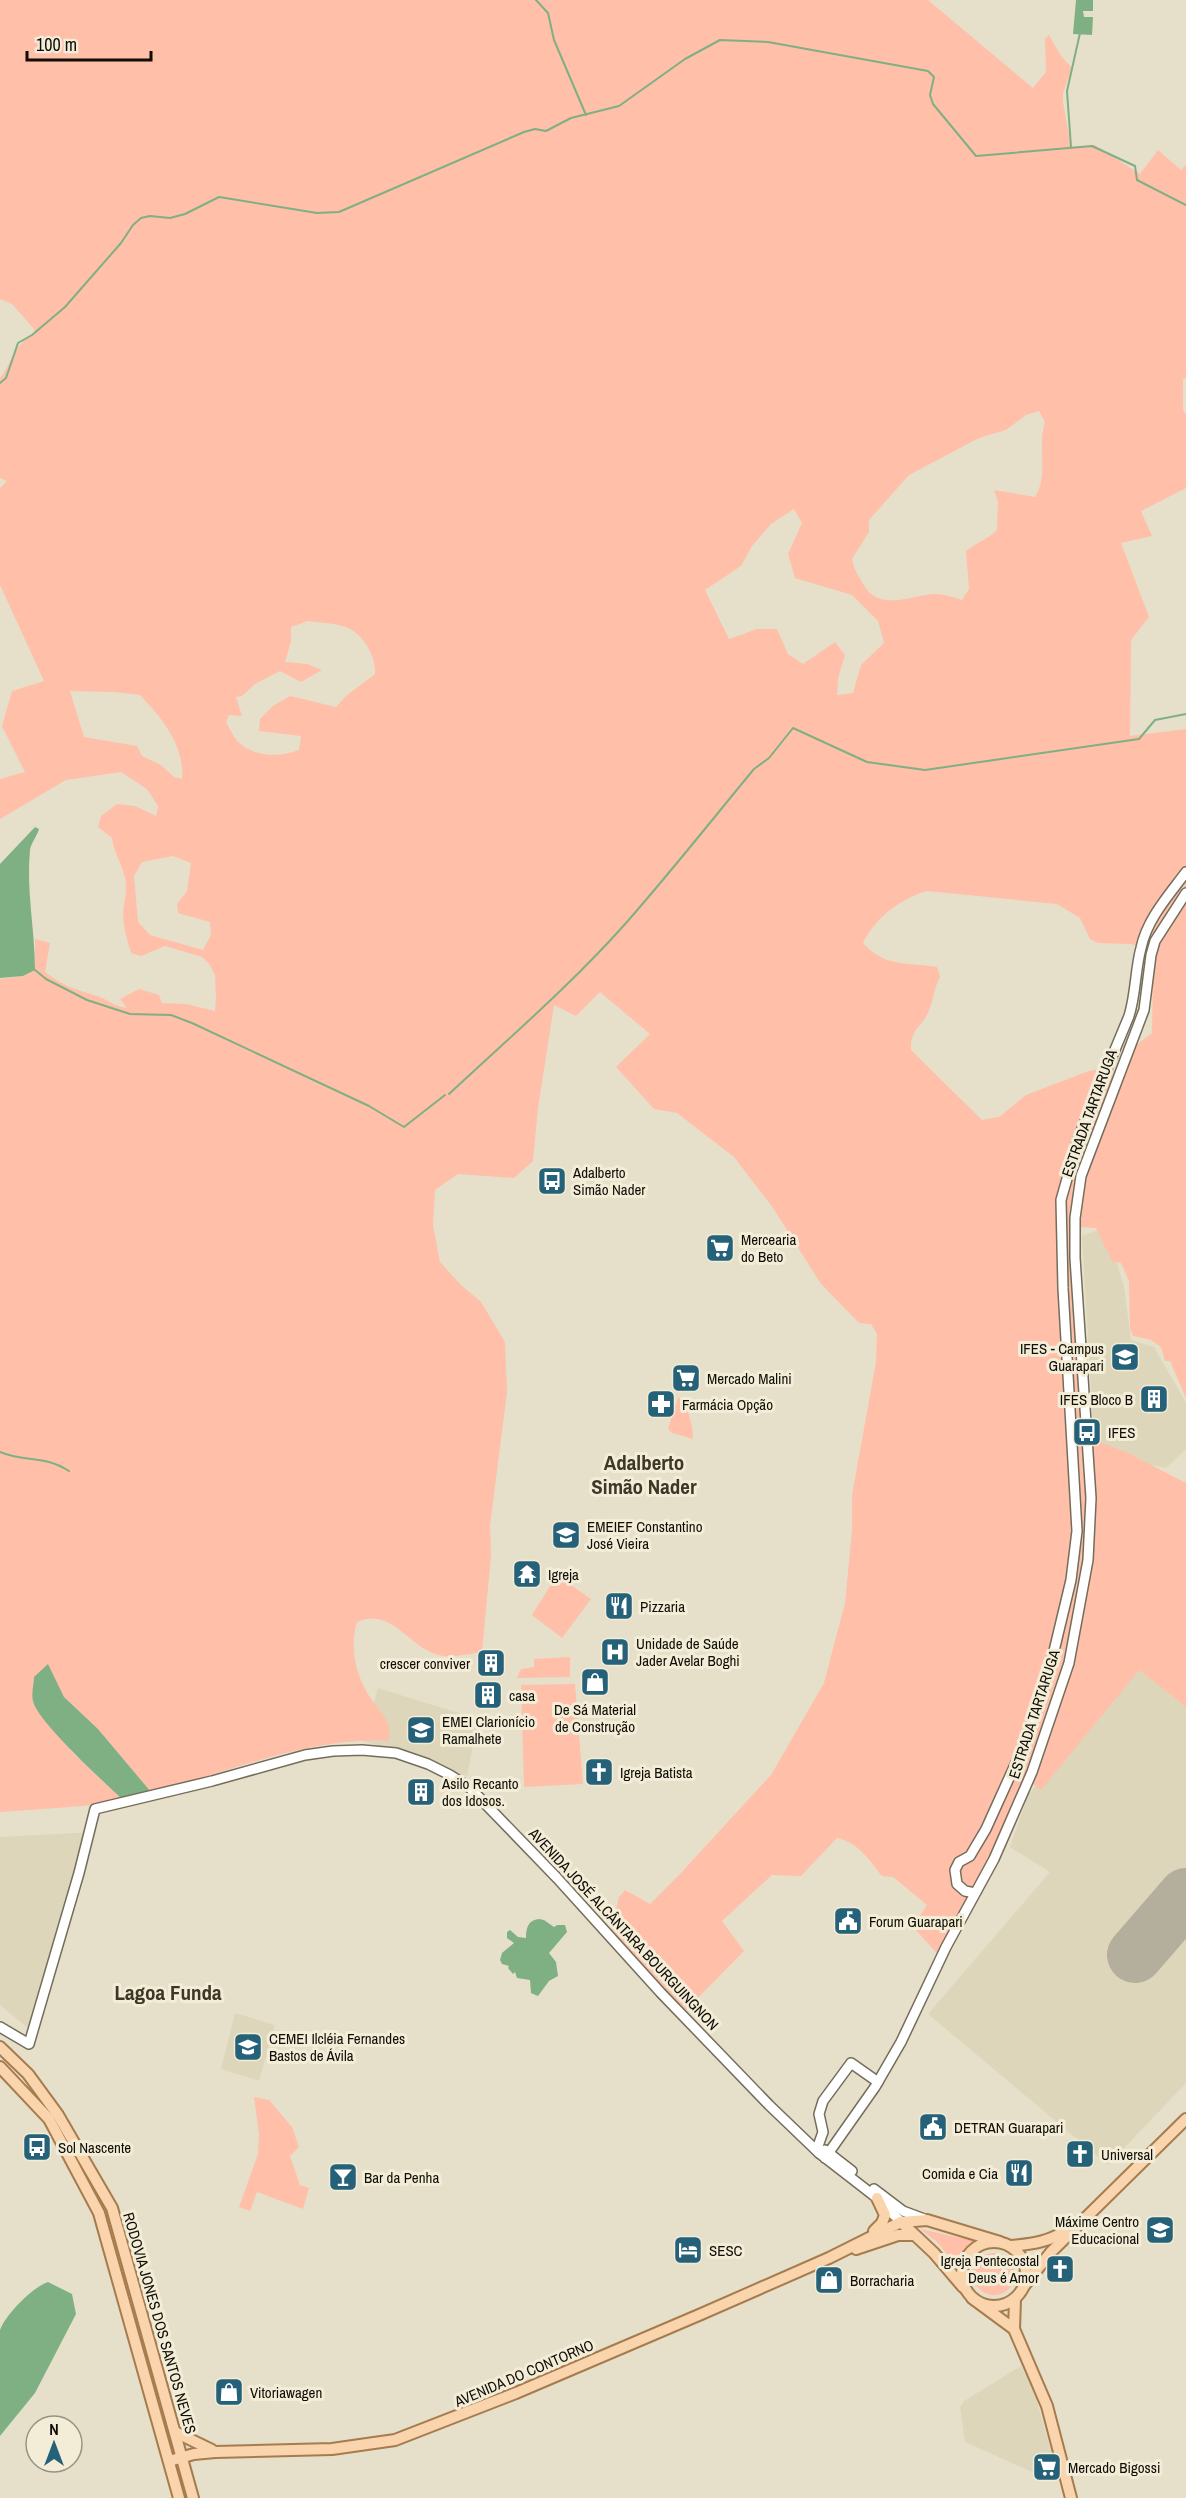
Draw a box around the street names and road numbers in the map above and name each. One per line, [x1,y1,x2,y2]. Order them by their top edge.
street label: ESTRADA TARTARUGA [1056,1045,1122,1180]
street label: ESTRADA TARTARUGA [1003,1646,1065,1781]
street label: AVENIDA JOSÉ ALCÂNTARA BOURGUINGNON [524,1823,724,2035]
street label: RODOVIA JONES DOS SANTOS NEVES [118,2210,202,2436]
street label: AVENIDA DO CONTORNO [450,2334,597,2412]

